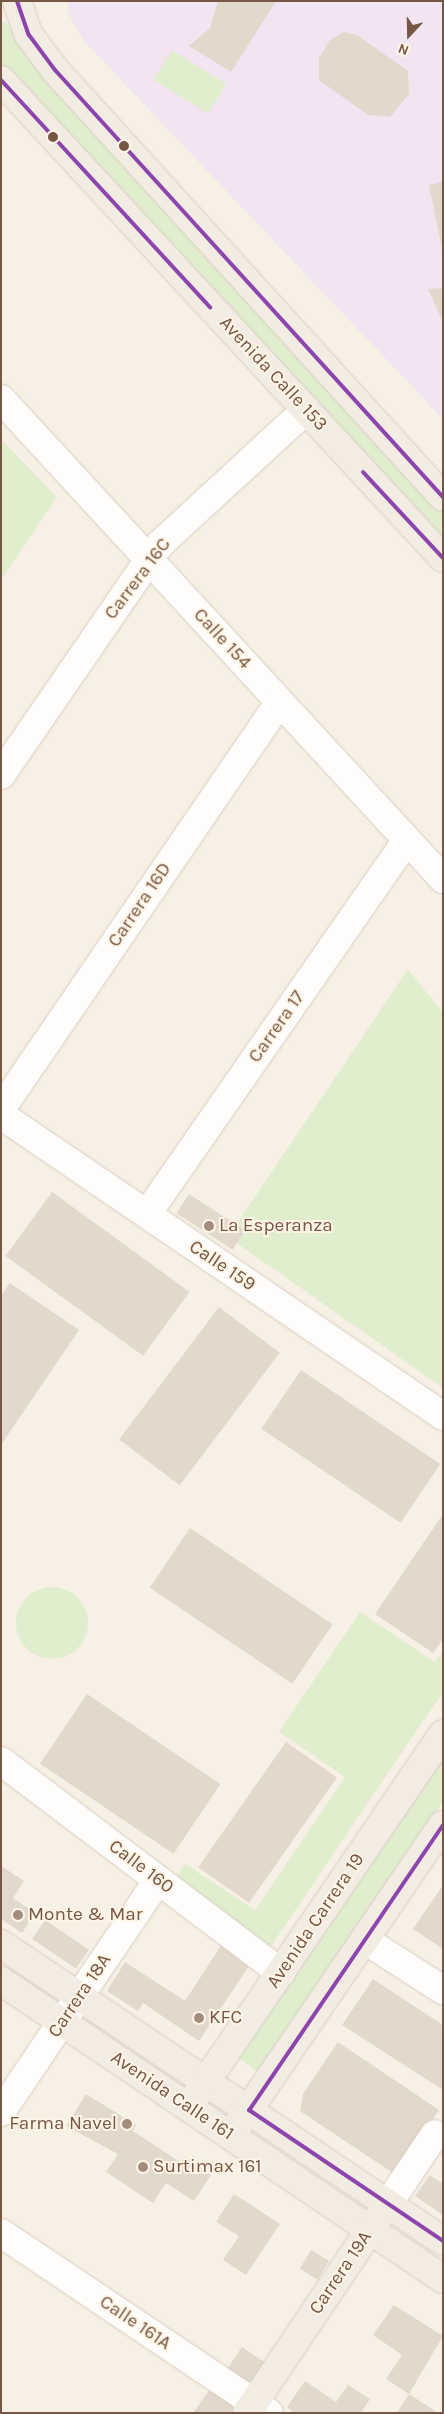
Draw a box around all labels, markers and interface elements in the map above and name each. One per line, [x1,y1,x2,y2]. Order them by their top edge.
north arrow [384,10,434,60]
text: N [396,40,411,59]
unlabelled marker [48,132,58,142]
unlabelled marker [119,141,129,151]
street label: Avenida Calle 153 [214,312,332,436]
street label: Carrera 16C [100,534,176,624]
street label: Calle 154 [188,604,256,674]
street label: Carrera 16D [103,858,177,952]
street label: Carrera 17 [244,987,310,1067]
place label: La Esperanza [219,1215,333,1237]
marker: La Esperanza [203,1220,215,1232]
street label: Calle 159 [185,1236,259,1296]
street label: Calle 160 [104,1835,178,1899]
street label: Avenida Carrera 19 [262,1849,370,1993]
place label: Monte & Mar [28,1904,143,1926]
marker: Monte & Mar [12,1909,24,1921]
street label: Carrera 18A [44,1950,116,2042]
place label: KFC [209,2007,242,2029]
marker: KFC [193,2012,205,2024]
street label: Avenida Calle 161 [106,2046,238,2146]
place label: Farma Navel [9,2113,117,2135]
marker: Farma Navel [121,2118,133,2130]
place label: Surtimax 161 [153,2156,262,2178]
marker: Surtimax 161 [137,2161,149,2173]
street label: Carrera 19A [305,2227,377,2319]
street label: Calle 161A [95,2291,175,2355]

